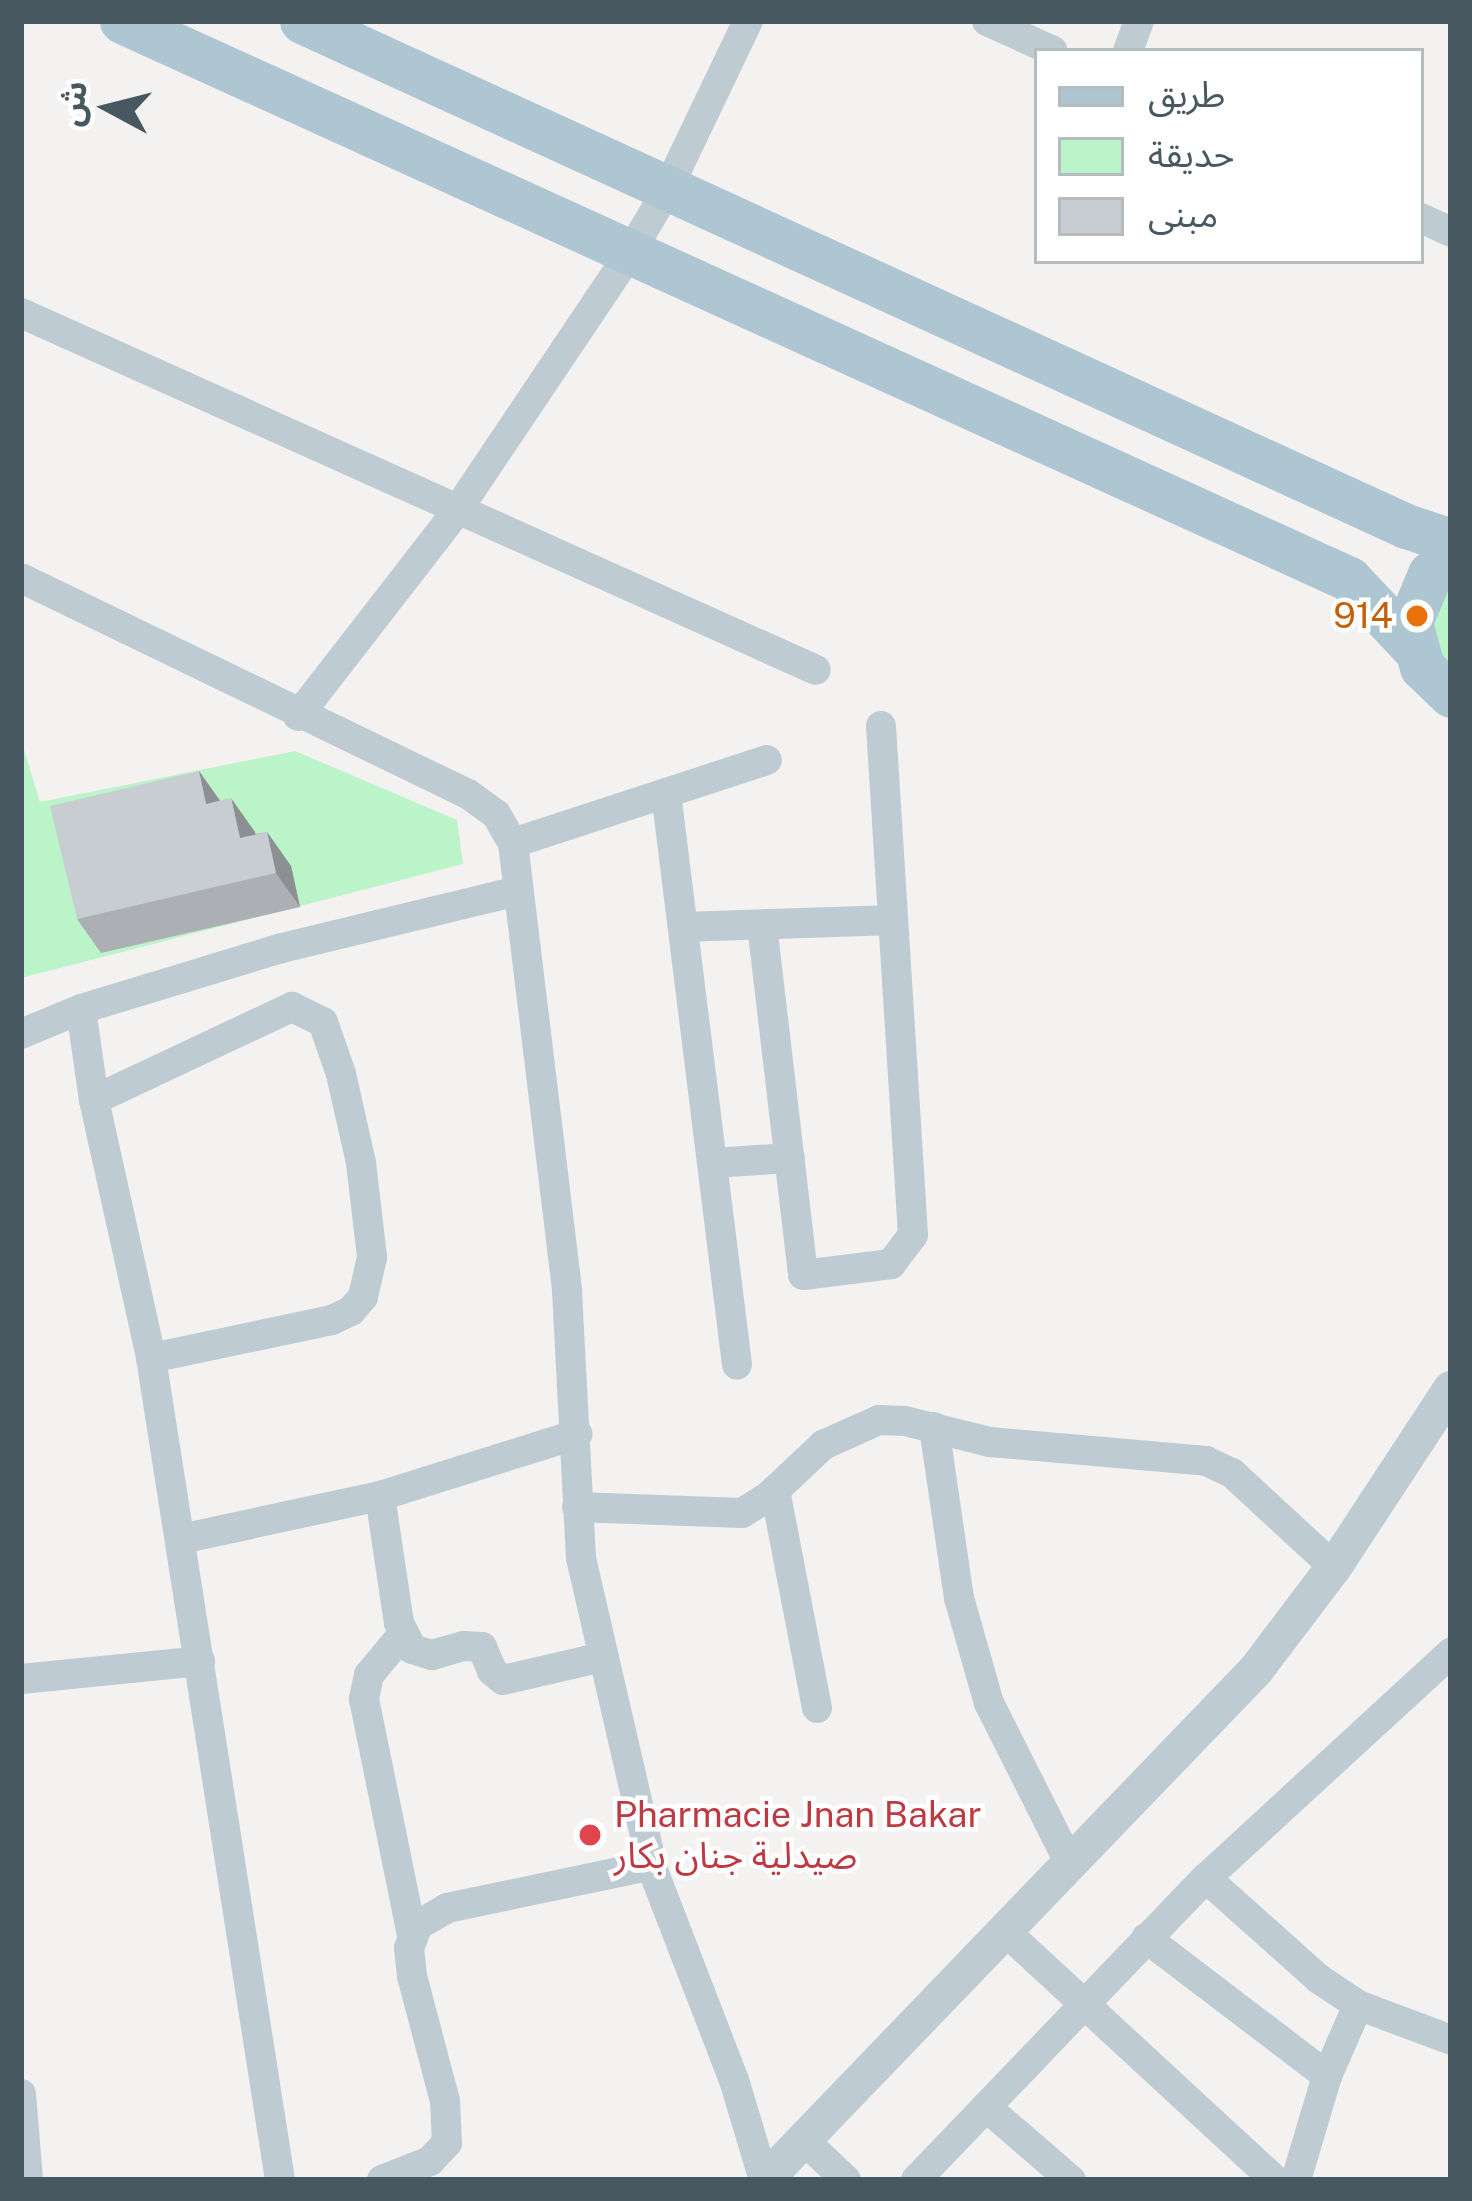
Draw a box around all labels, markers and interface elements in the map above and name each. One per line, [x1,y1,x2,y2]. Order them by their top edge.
north arrow [48,48,168,168]
legend [1034,48,1424,264]
text: طريق [1148,73,1225,115]
text: ش [51,79,94,128]
text: حديقة [1148,133,1234,175]
text: مبنى [1148,193,1218,235]
place label: 914 [1333,594,1393,638]
marker: 914 [1404,603,1430,629]
place label: Pharmacie Jnan Bakar صيدلية جنان بكار [614,1792,982,1877]
marker: Pharmacie Jnan Bakar صيدلية جنان بكار [577,1822,603,1848]

